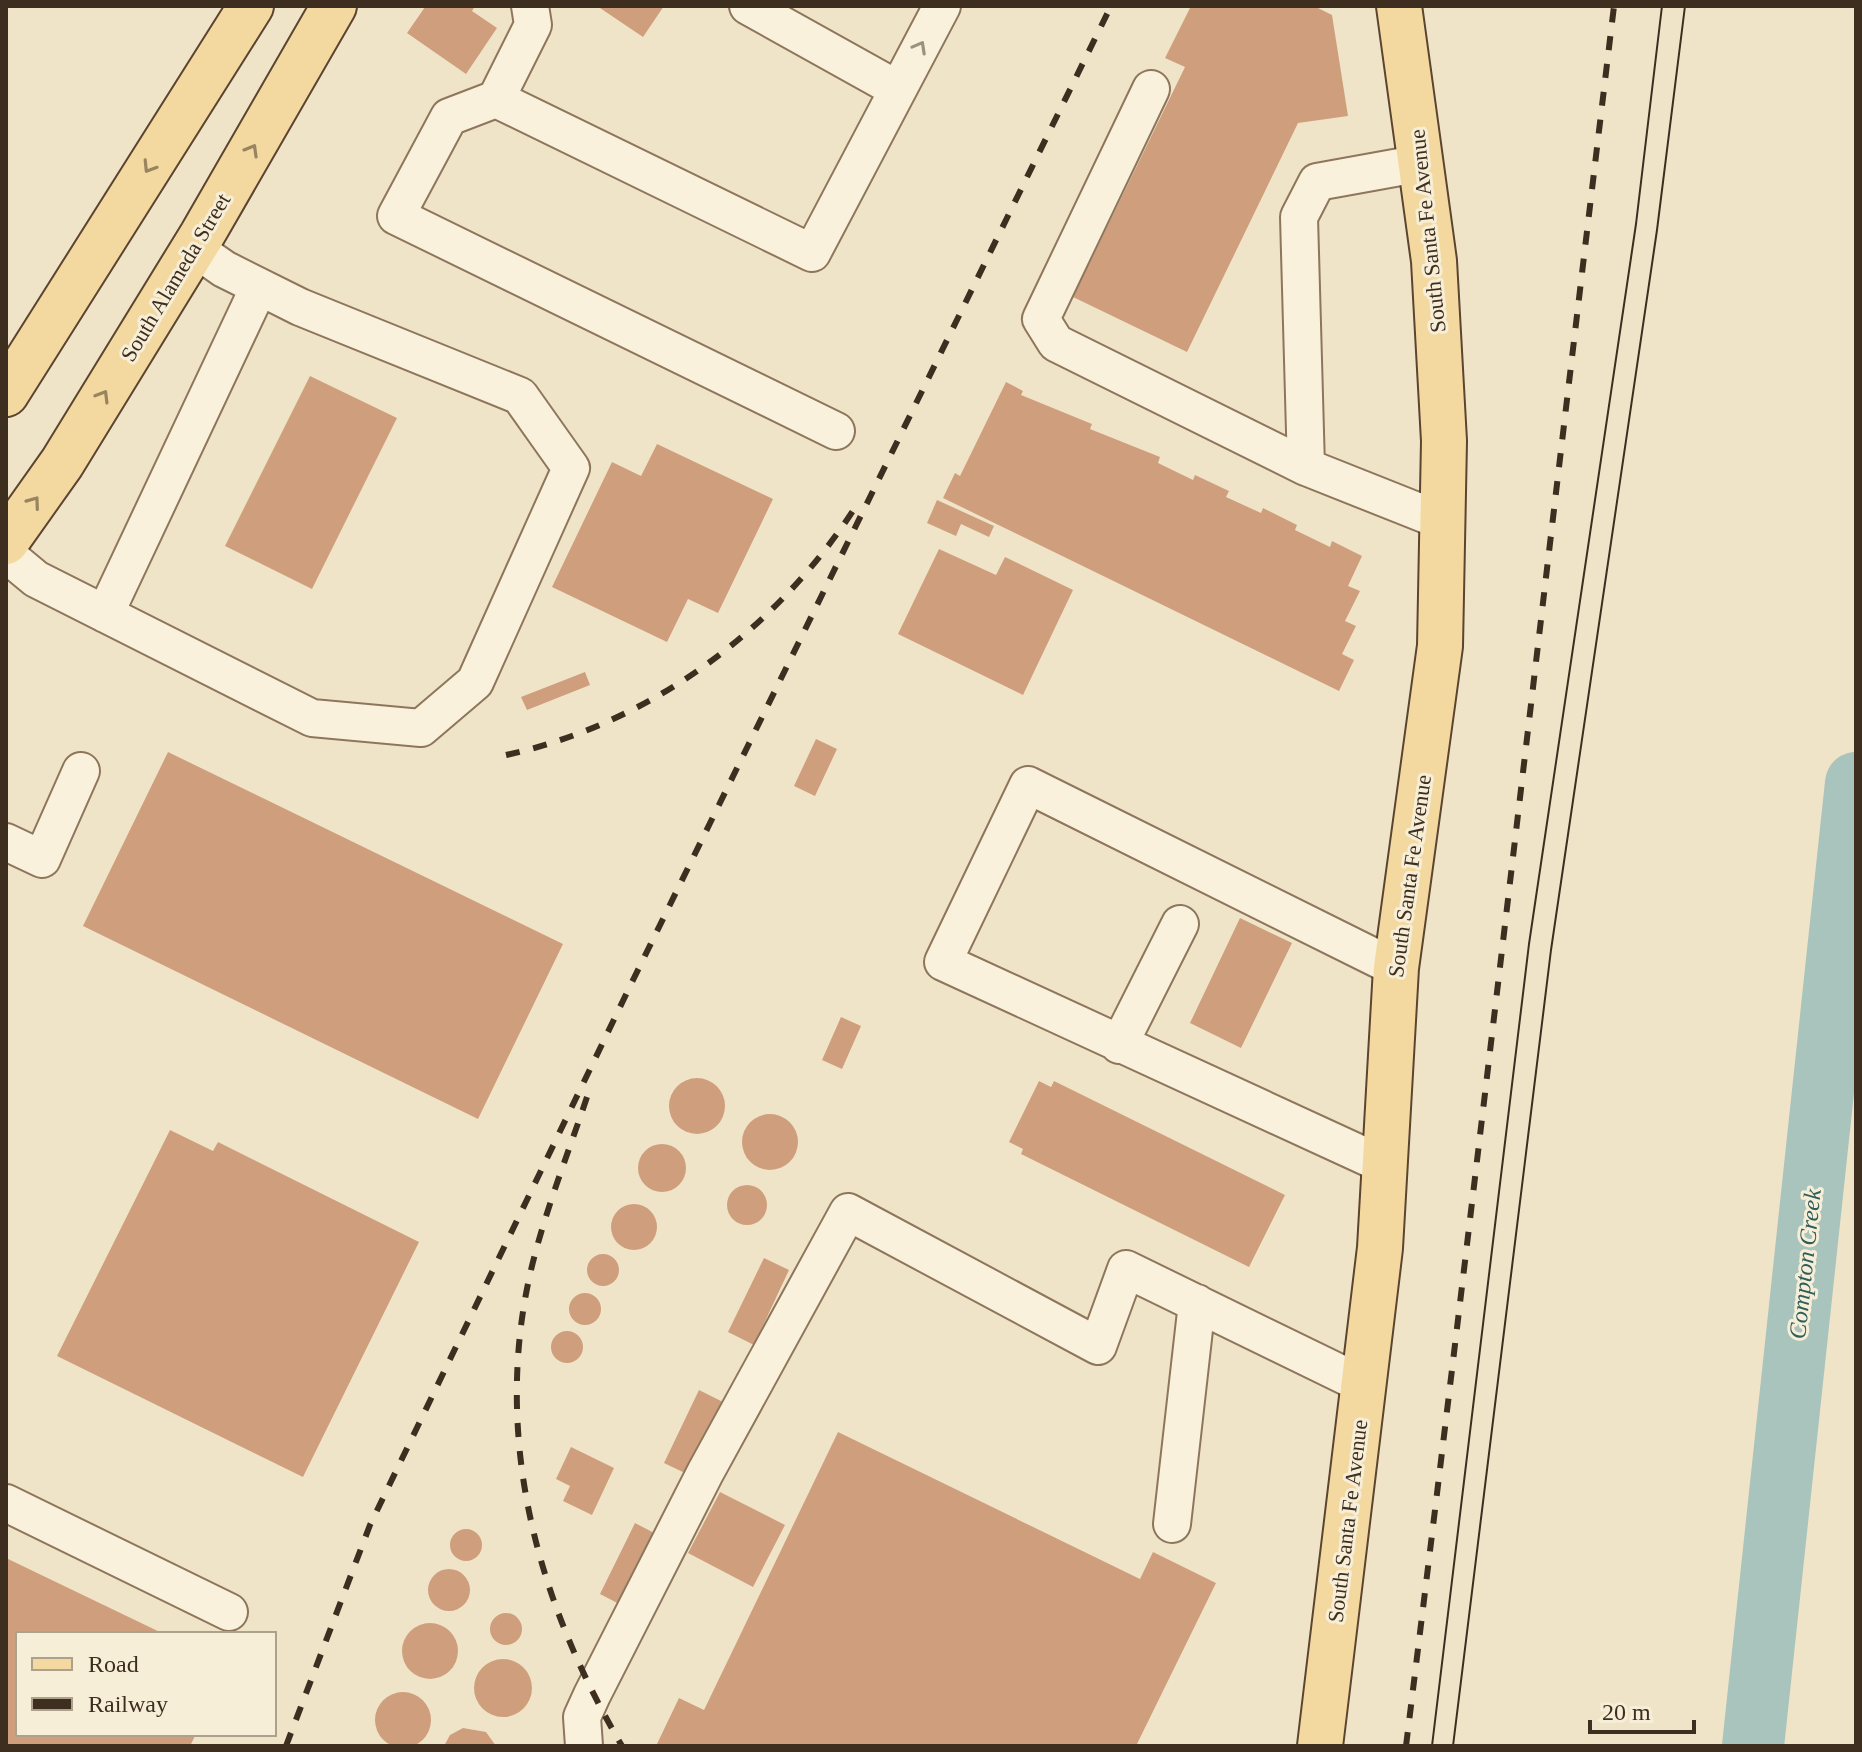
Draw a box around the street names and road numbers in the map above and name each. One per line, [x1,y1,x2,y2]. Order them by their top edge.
street label: South Santa Fe Avenue [1404,128,1451,334]
street label: South Alameda Street [115,189,236,366]
street label: South Santa Fe Avenue [1383,773,1436,979]
street label: South Santa Fe Avenue [1323,1418,1372,1624]

